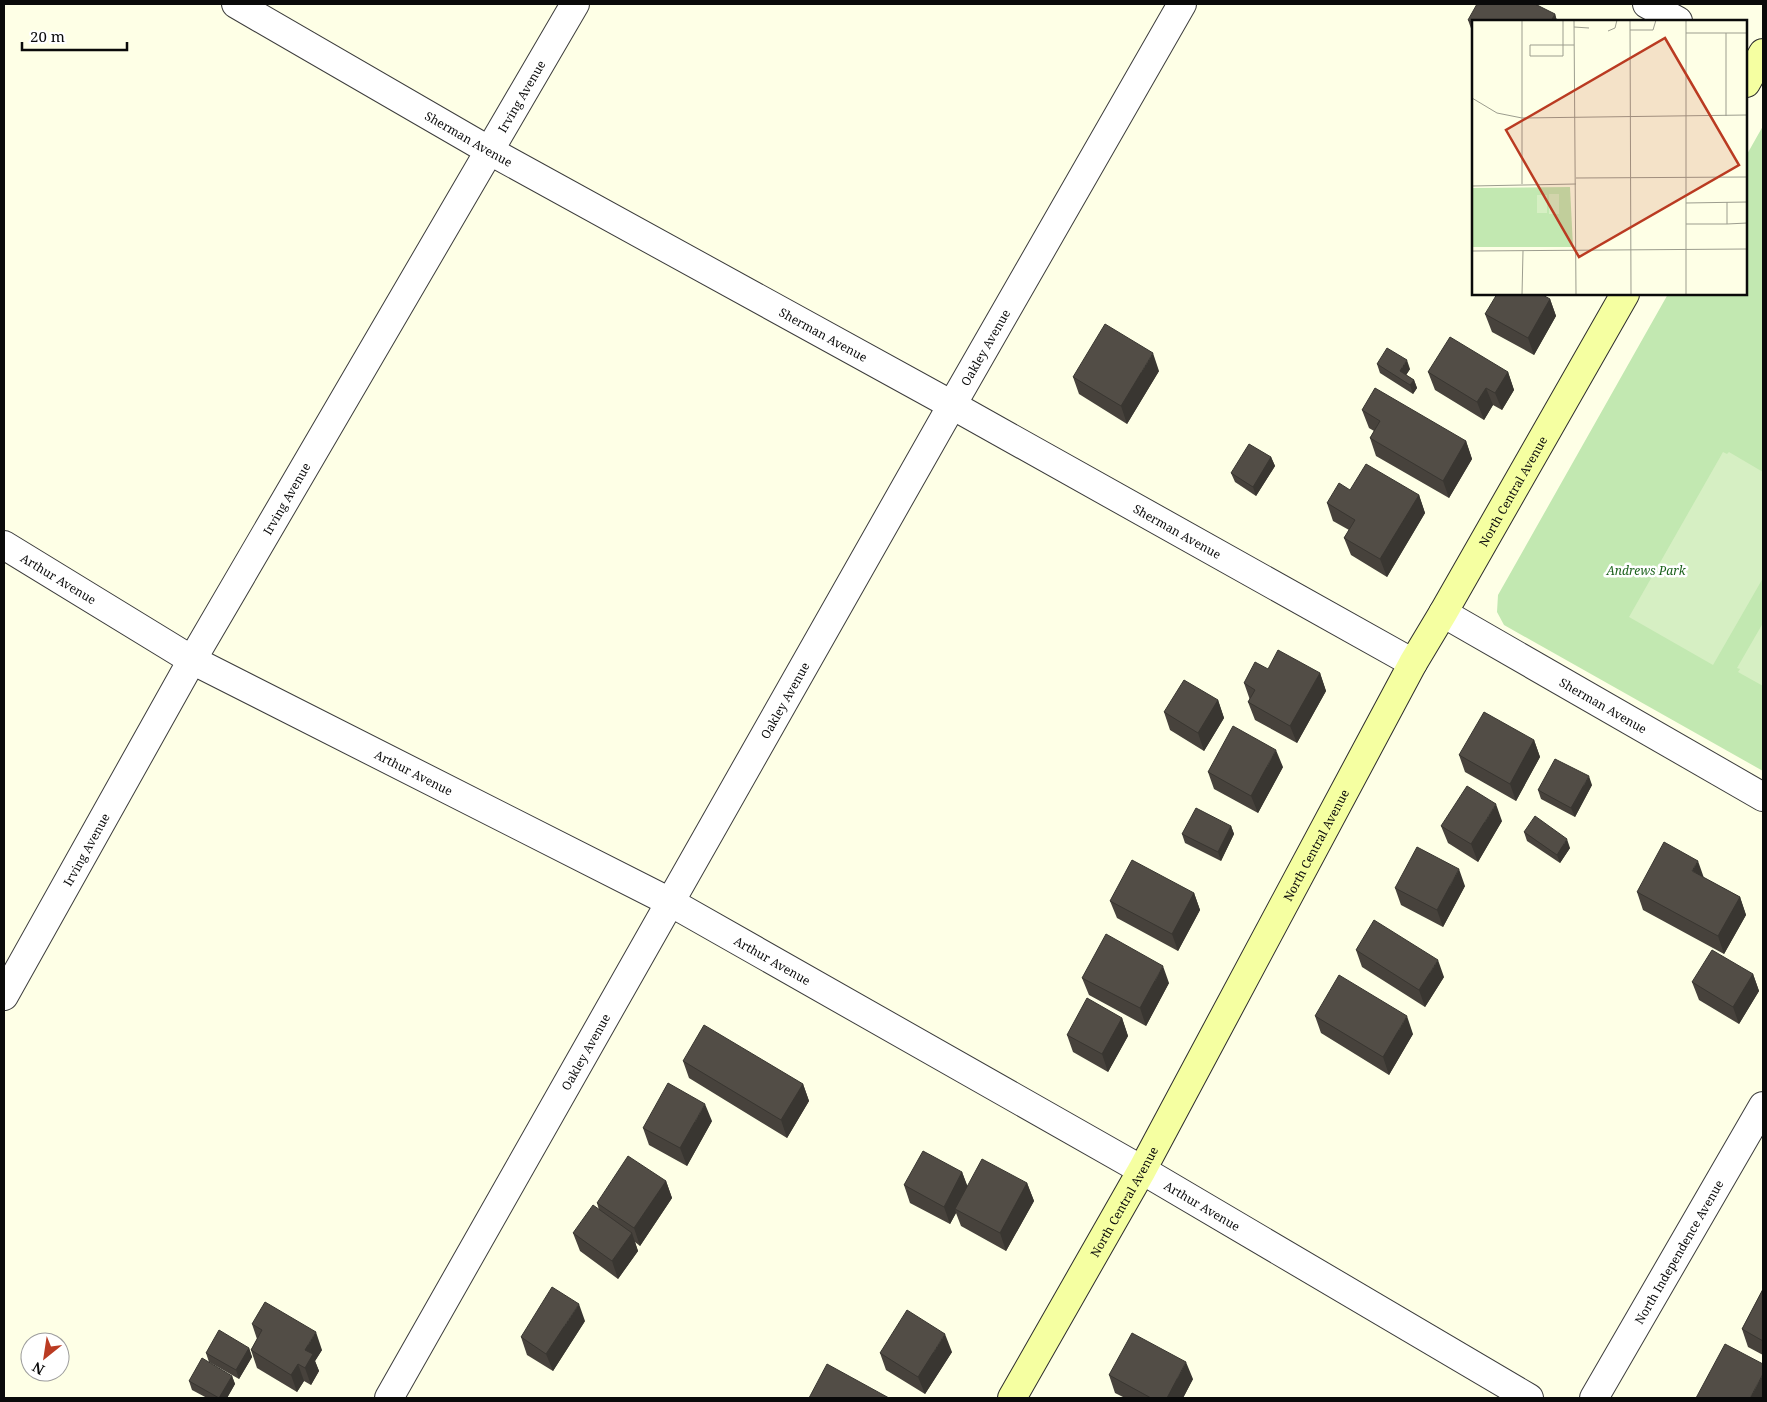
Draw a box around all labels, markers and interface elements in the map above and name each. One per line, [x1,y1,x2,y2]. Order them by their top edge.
scale bar [22,20,128,52]
inset map [1472,20,1747,295]
text: 20 m [30,26,65,46]
street label: Irving Avenue [493,57,549,135]
street label: Sherman Avenue [422,107,516,170]
street label: Sherman Avenue [776,303,871,365]
street label: Oakley Avenue [956,306,1014,389]
street label: North Central Avenue [1474,433,1551,549]
street label: Irving Avenue [258,459,314,538]
street label: Sherman Avenue [1130,500,1224,563]
street label: Arthur Avenue [18,549,99,608]
park label: Andrews Park [1605,562,1687,579]
street label: Oakley Avenue [756,659,813,742]
street label: Sherman Avenue [1557,673,1650,737]
street label: Arthur Avenue [372,745,456,799]
street label: North Central Avenue [1279,786,1353,904]
street label: Irving Avenue [59,810,113,889]
street label: Arthur Avenue [731,932,814,989]
street label: Oakley Avenue [557,1010,614,1093]
street label: North Central Avenue [1086,1143,1162,1260]
street label: North Independence Avenue [1630,1176,1727,1327]
street label: Arthur Avenue [1161,1177,1243,1235]
north arrow [20,1332,70,1382]
text: N [29,1358,48,1380]

